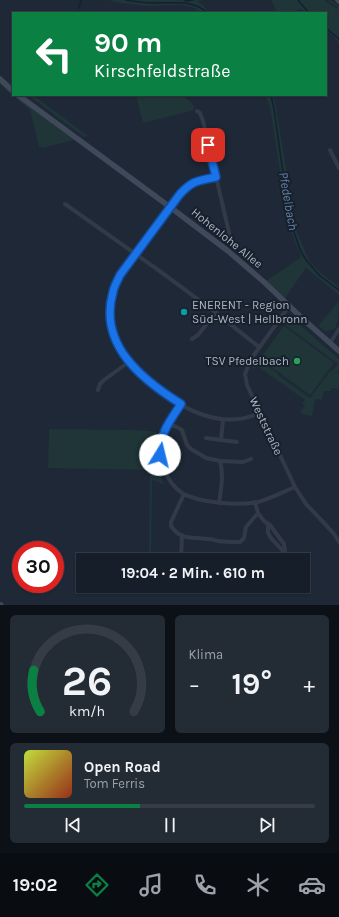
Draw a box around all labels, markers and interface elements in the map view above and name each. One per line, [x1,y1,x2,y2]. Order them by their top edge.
text: 90 m [94,26,162,59]
icon: left [28,28,80,80]
text: Kirschfeldstraße [94,60,230,82]
pin [191,128,225,162]
icon: arrive [197,134,219,156]
water label: Pfedelbach [276,171,301,232]
street label: Hohenlohe Allee [189,205,265,271]
place label: ENERENT - Region Süd-West | Hellbronn [192,298,308,326]
marker: ENERENT - Region Süd-West | Hellbronn [179,307,189,317]
place label: TSV Pfedelbach [205,354,289,368]
marker: TSV Pfedelbach [292,356,302,366]
street label: Weststraße [246,395,286,457]
position arrow [139,434,181,476]
speed limit sign: 30 [12,541,64,593]
text: 19:04 · 2 Min. · 610 m [121,564,265,582]
text: Klima [189,647,223,662]
text: 26 [62,657,112,705]
text: 19° [231,666,272,702]
text: − [189,672,200,698]
text: + [303,672,315,698]
text: km/h [69,703,105,720]
text: Open Road [84,758,161,776]
text: Tom Ferris [84,776,145,791]
icon: previous [62,814,84,836]
icon: pause [159,814,181,836]
icon: next [256,814,278,836]
icon: directions [83,871,111,899]
icon: music [137,871,165,899]
icon: phone [191,871,219,899]
icon: climate [244,871,272,899]
icon: car [298,871,326,899]
text: 19:02 [13,874,57,896]

